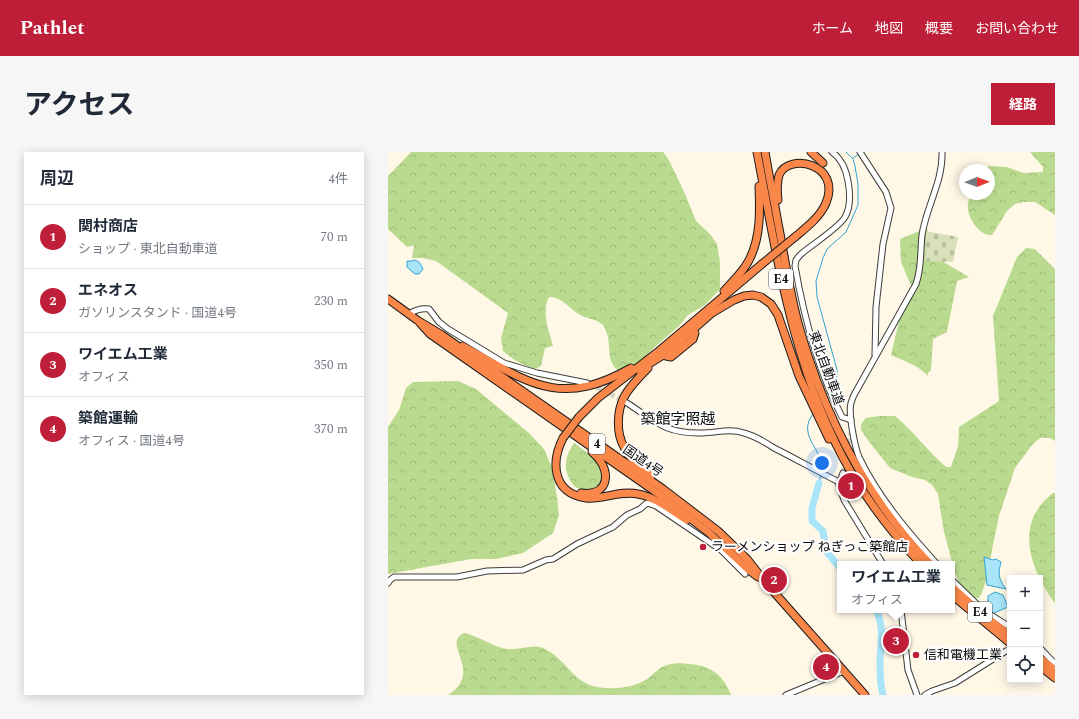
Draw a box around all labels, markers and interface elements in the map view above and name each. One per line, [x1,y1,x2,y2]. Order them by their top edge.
text: Pathlet [20,14,85,43]
text: ホーム [811,18,853,39]
text: 地図 [875,18,903,39]
text: 概要 [925,18,953,39]
text: お問い合わせ [975,18,1059,39]
button: 経路 [991,83,1055,125]
text: アクセス [24,84,135,127]
north arrow [959,164,995,200]
text: 周辺 [40,166,74,192]
text: 4件 [328,169,348,189]
text: 関村商店 [78,215,138,238]
text: 1 [49,227,57,247]
text: 70 m [321,227,348,247]
text: ショップ · 東北自動車道 [78,239,218,259]
road number: E4 [769,269,793,289]
text: エネオス [78,279,138,302]
text: 2 [49,291,57,311]
text: 230 m [314,291,348,311]
text: ガソリンスタンド · 国道4号 [78,303,237,323]
street label: 東北自動車道 [803,328,849,408]
text: ワイエム工業 [78,343,168,366]
text: 3 [49,355,57,375]
text: 350 m [314,355,348,375]
text: オフィス [78,367,130,387]
text: 築館運輸 [78,407,138,430]
district label: 築館字照越 [640,408,716,431]
text: 4 [49,419,57,439]
text: 370 m [314,419,348,439]
text: オフィス · 国道4号 [78,431,185,451]
road number: 4 [589,434,605,454]
street label: 国道4号 [619,440,667,482]
your location [812,453,832,473]
pin: 1 [838,471,864,501]
place label: ラーメンショップ ねぎっこ築館店 [711,537,908,557]
marker: ラーメンショップ ねぎっこ築館店 [698,542,708,552]
popup [837,561,955,613]
pin: 2 [761,565,787,595]
text: ワイエム工業 [851,566,941,589]
map controls [1007,575,1043,683]
button: + [1007,575,1043,611]
text: オフィス [851,590,903,610]
road number: E4 [968,602,992,622]
button: − [1007,611,1043,647]
pin: 3 [883,626,909,656]
place label: 信和電機工業 [924,645,1002,665]
button: locate [1007,647,1043,683]
marker: 信和電機工業 [911,650,921,660]
pin: 4 [813,652,839,682]

